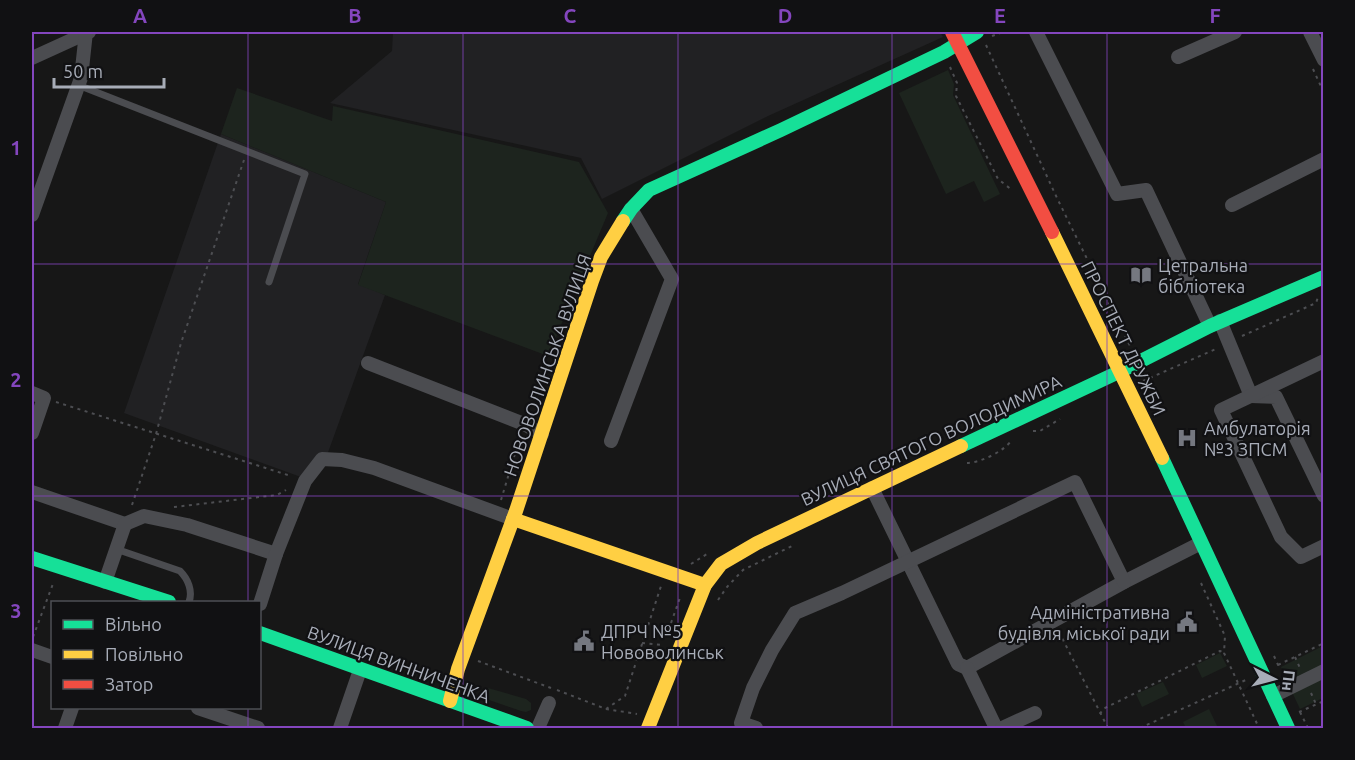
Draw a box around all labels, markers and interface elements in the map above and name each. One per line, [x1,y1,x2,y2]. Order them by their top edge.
text: A [133,4,147,27]
text: B [348,4,362,27]
text: C [564,4,577,27]
text: D [778,4,792,27]
text: E [994,4,1006,27]
text: F [1209,4,1221,27]
scale bar [54,51,164,89]
text: 50 m [63,61,103,81]
text: 1 [10,136,22,159]
street label: НОВОВОЛИНСЬКА ВУЛИЦЯ [499,251,595,479]
place label: Цетральна бібліотека [1158,255,1248,296]
street label: ПРОСПЕКТ ДРУЖБИ [1078,258,1170,418]
library icon: Цетральна бібліотека [1129,263,1153,287]
text: 2 [10,368,22,391]
street label: ВУЛИЦЯ СВЯТОГО ВОЛОДИМИРА [798,371,1065,509]
place label: Амбулаторія №3 ЗПСМ [1204,418,1311,459]
hospital icon: Амбулаторія №3 ЗПСМ [1175,426,1199,450]
text: 3 [10,599,22,622]
legend [51,601,261,709]
place label: Адміністративна будівля міської ради [998,602,1170,643]
public building icon: Адміністративна будівля міської ради [1175,610,1199,634]
text: Вільно [105,614,162,634]
place label: ДПРЧ №5 Нововолинськ [601,621,724,662]
street label: ВУЛИЦЯ ВИННИЧЕНКА [305,622,493,706]
public building icon: ДПРЧ №5 Нововолинськ [572,629,596,653]
text: Повільно [105,644,183,664]
north arrow [1244,649,1304,709]
text: Пн [1279,669,1299,692]
text: Затор [105,674,153,694]

